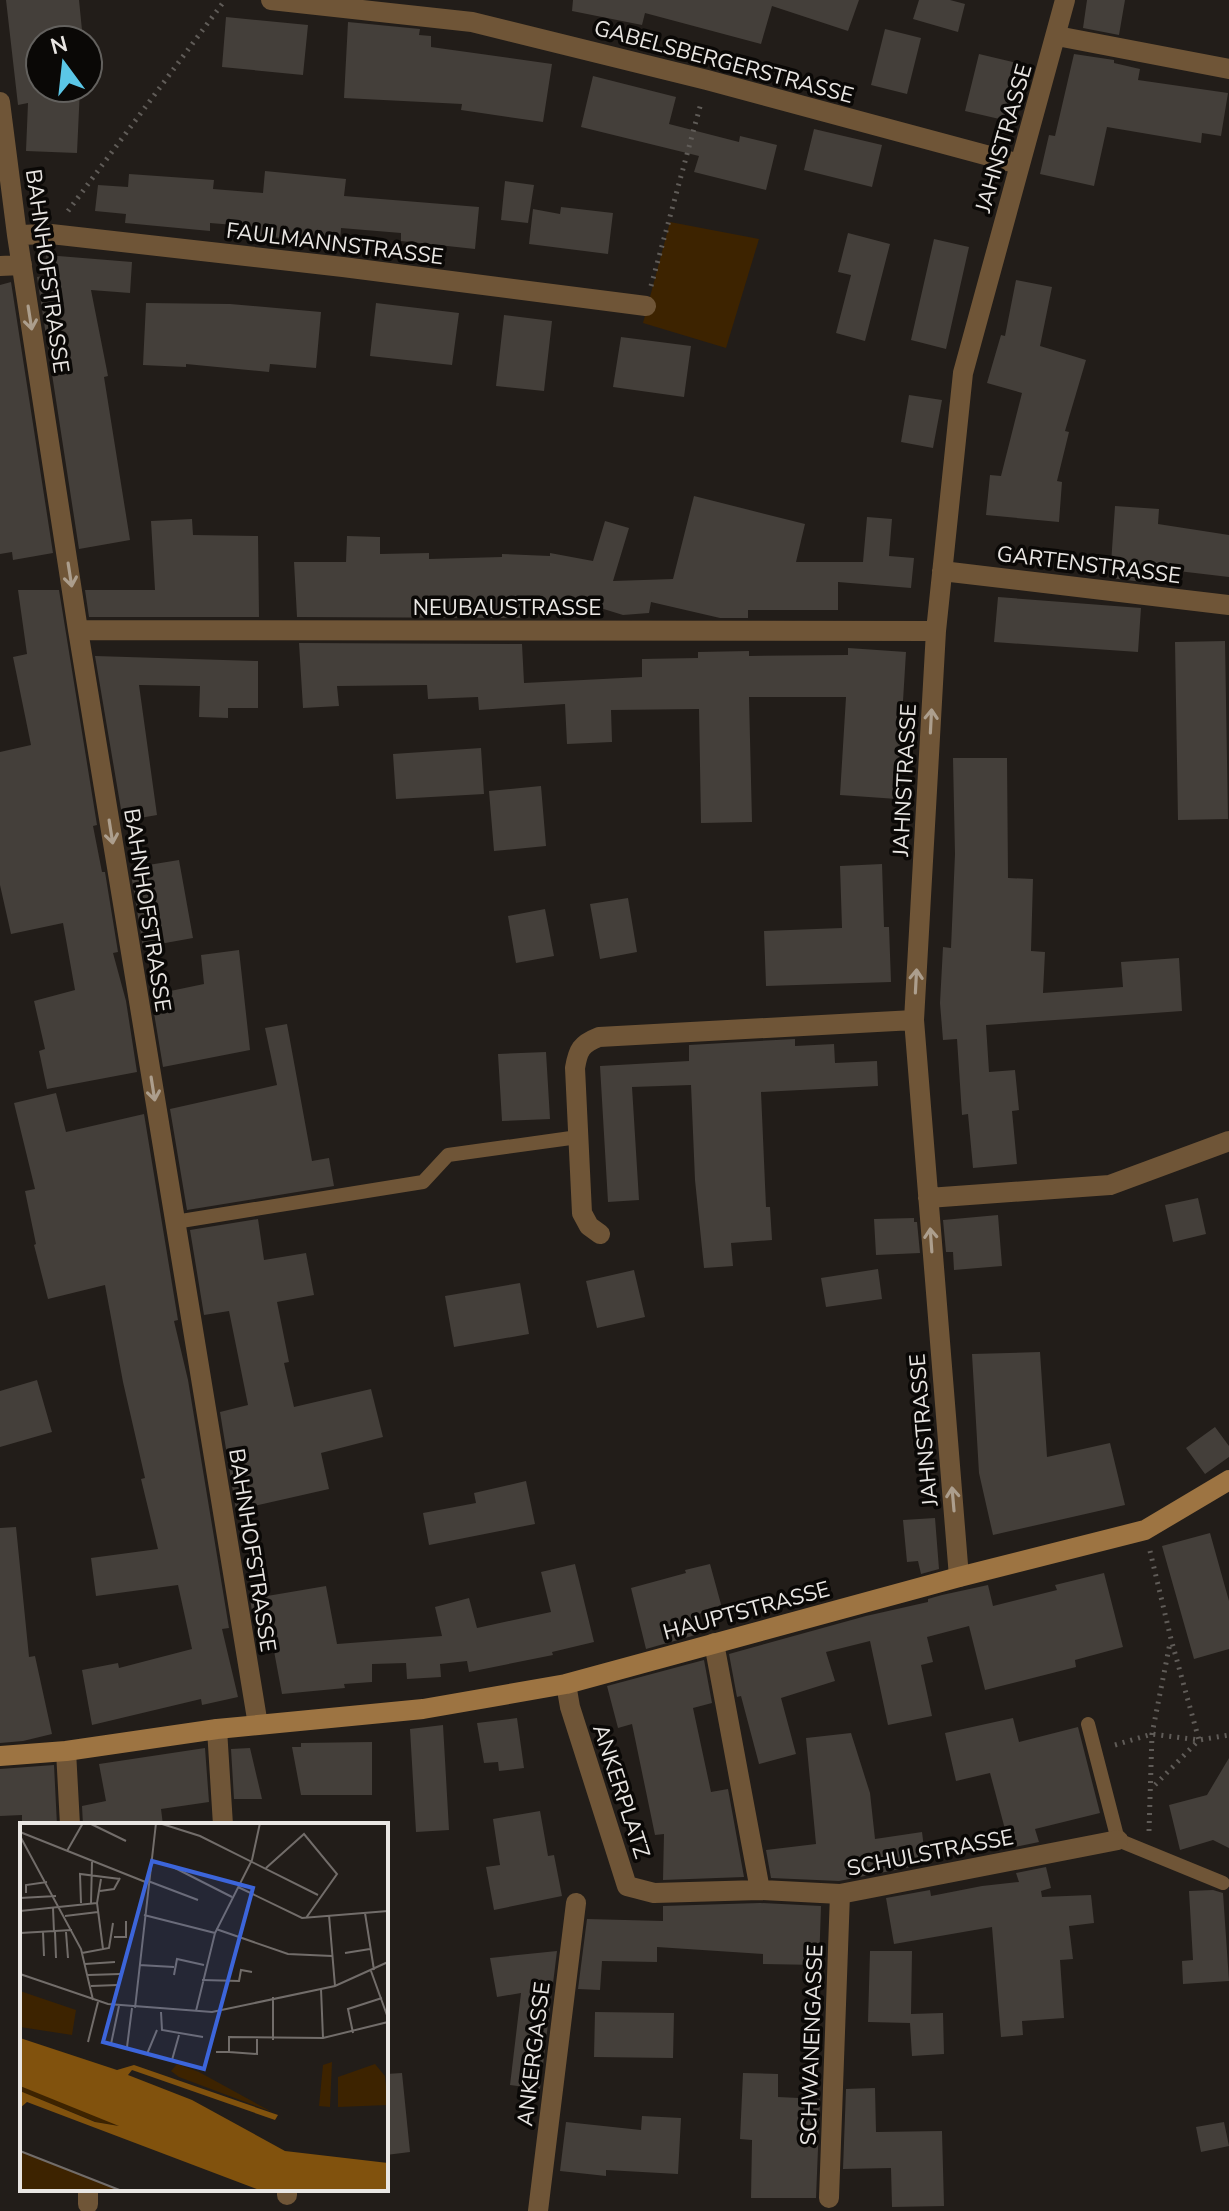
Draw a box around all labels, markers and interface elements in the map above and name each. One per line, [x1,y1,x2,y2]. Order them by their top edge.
street label: GABELSBERGERSTRASSE [591,13,857,111]
north arrow [24,24,104,104]
text: N [47,29,71,62]
street label: JAHNSTRASSE [968,61,1039,217]
street label: BAHNHOFSTRASSE [18,167,76,375]
street label: FAULMANNSTRASSE [224,216,445,272]
one-way arrow [23,305,38,331]
street label: GARTENSTRASSE [995,539,1183,591]
one-way arrow [63,562,78,587]
street label: NEUBAUSTRASSE [413,593,601,623]
street label: JAHNSTRASSE [886,703,924,858]
one-way arrow [924,708,939,735]
street label: BAHNHOFSTRASSE [116,806,178,1014]
one-way arrow [105,819,120,844]
one-way arrow [909,968,924,995]
one-way arrow [147,1075,162,1101]
one-way arrow [923,1227,938,1254]
street label: JAHNSTRASSE [902,1352,946,1508]
street label: BAHNHOFSTRASSE [221,1446,283,1654]
one-way arrow [945,1486,960,1513]
street label: HAUPTSTRASSE [659,1574,833,1648]
street label: ANKERPLATZ [585,1720,657,1862]
street label: SCHULSTRASSE [844,1822,1016,1884]
inset map [20,1823,388,2191]
street label: SCHWANENGASSE [793,1944,831,2146]
street label: ANKERGASSE [510,1980,558,2128]

